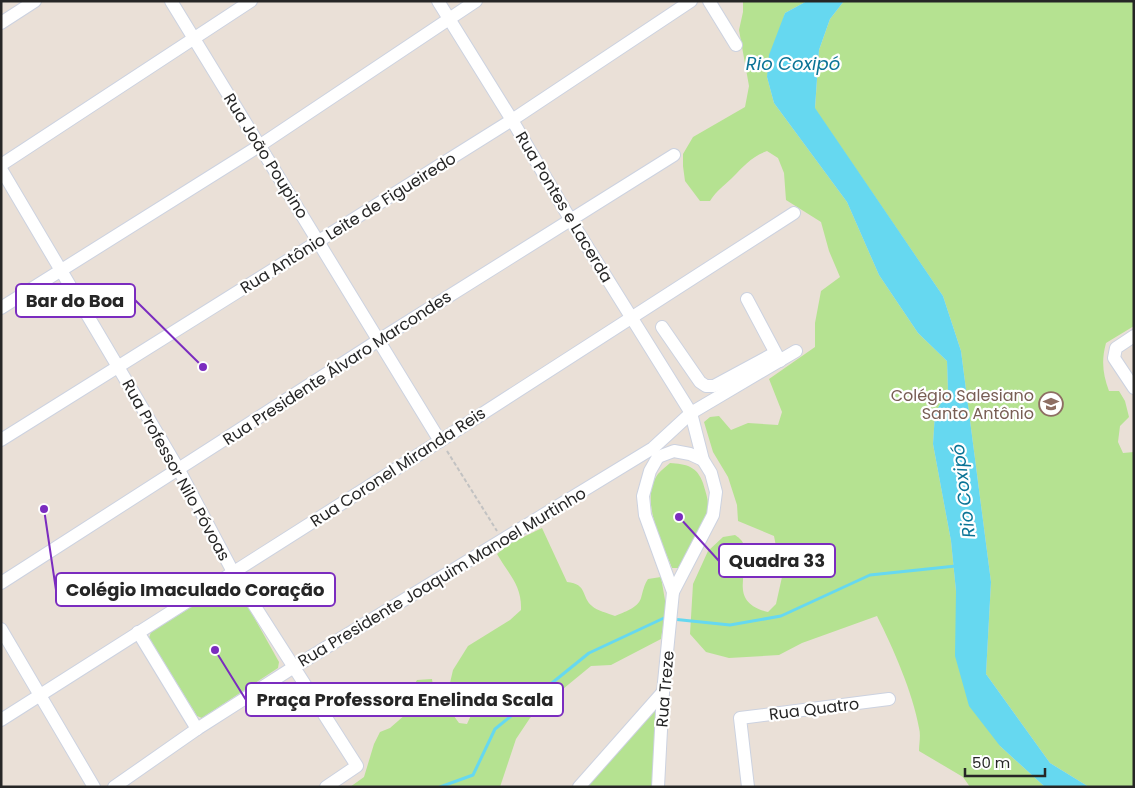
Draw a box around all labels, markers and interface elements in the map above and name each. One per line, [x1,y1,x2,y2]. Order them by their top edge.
water label: Rio Coxipó [746,51,840,76]
street label: Rua João Poupino [218,89,314,223]
street label: Rua Pontes e Lacerda [510,127,618,287]
street label: Rua Antônio Leite de Figueiredo [236,147,460,299]
callout: Bar do Boa [16,284,135,317]
street label: Rua Presidente Álvaro Marcondes [218,285,456,451]
text: Bar do Boa [26,288,124,313]
street label: Rua Professor Nilo Póvoas [116,375,236,565]
place label: Colégio Salesiano Santo Antônio [891,384,1034,425]
school or university icon: Colégio Salesiano Santo Antônio [1038,391,1064,417]
street label: Rua Coronel Miranda Reis [306,402,490,532]
water label: Rio Coxipó [945,443,981,539]
street label: Rua Presidente Joaquim Manoel Murtinho [294,482,590,672]
callout: Quadra 33 [719,544,835,577]
text: Quadra 33 [729,548,825,573]
callout: Colégio Imaculado Coração [56,573,335,606]
text: Colégio Imaculado Coração [66,577,324,602]
street label: Rua Treze [650,650,680,728]
callout: Praça Professora Enelinda Scala [246,683,563,716]
text: Praça Professora Enelinda Scala [256,687,554,712]
street label: Rua Quatro [768,692,860,726]
scale bar [965,746,1045,778]
text: 50 m [972,752,1010,773]

